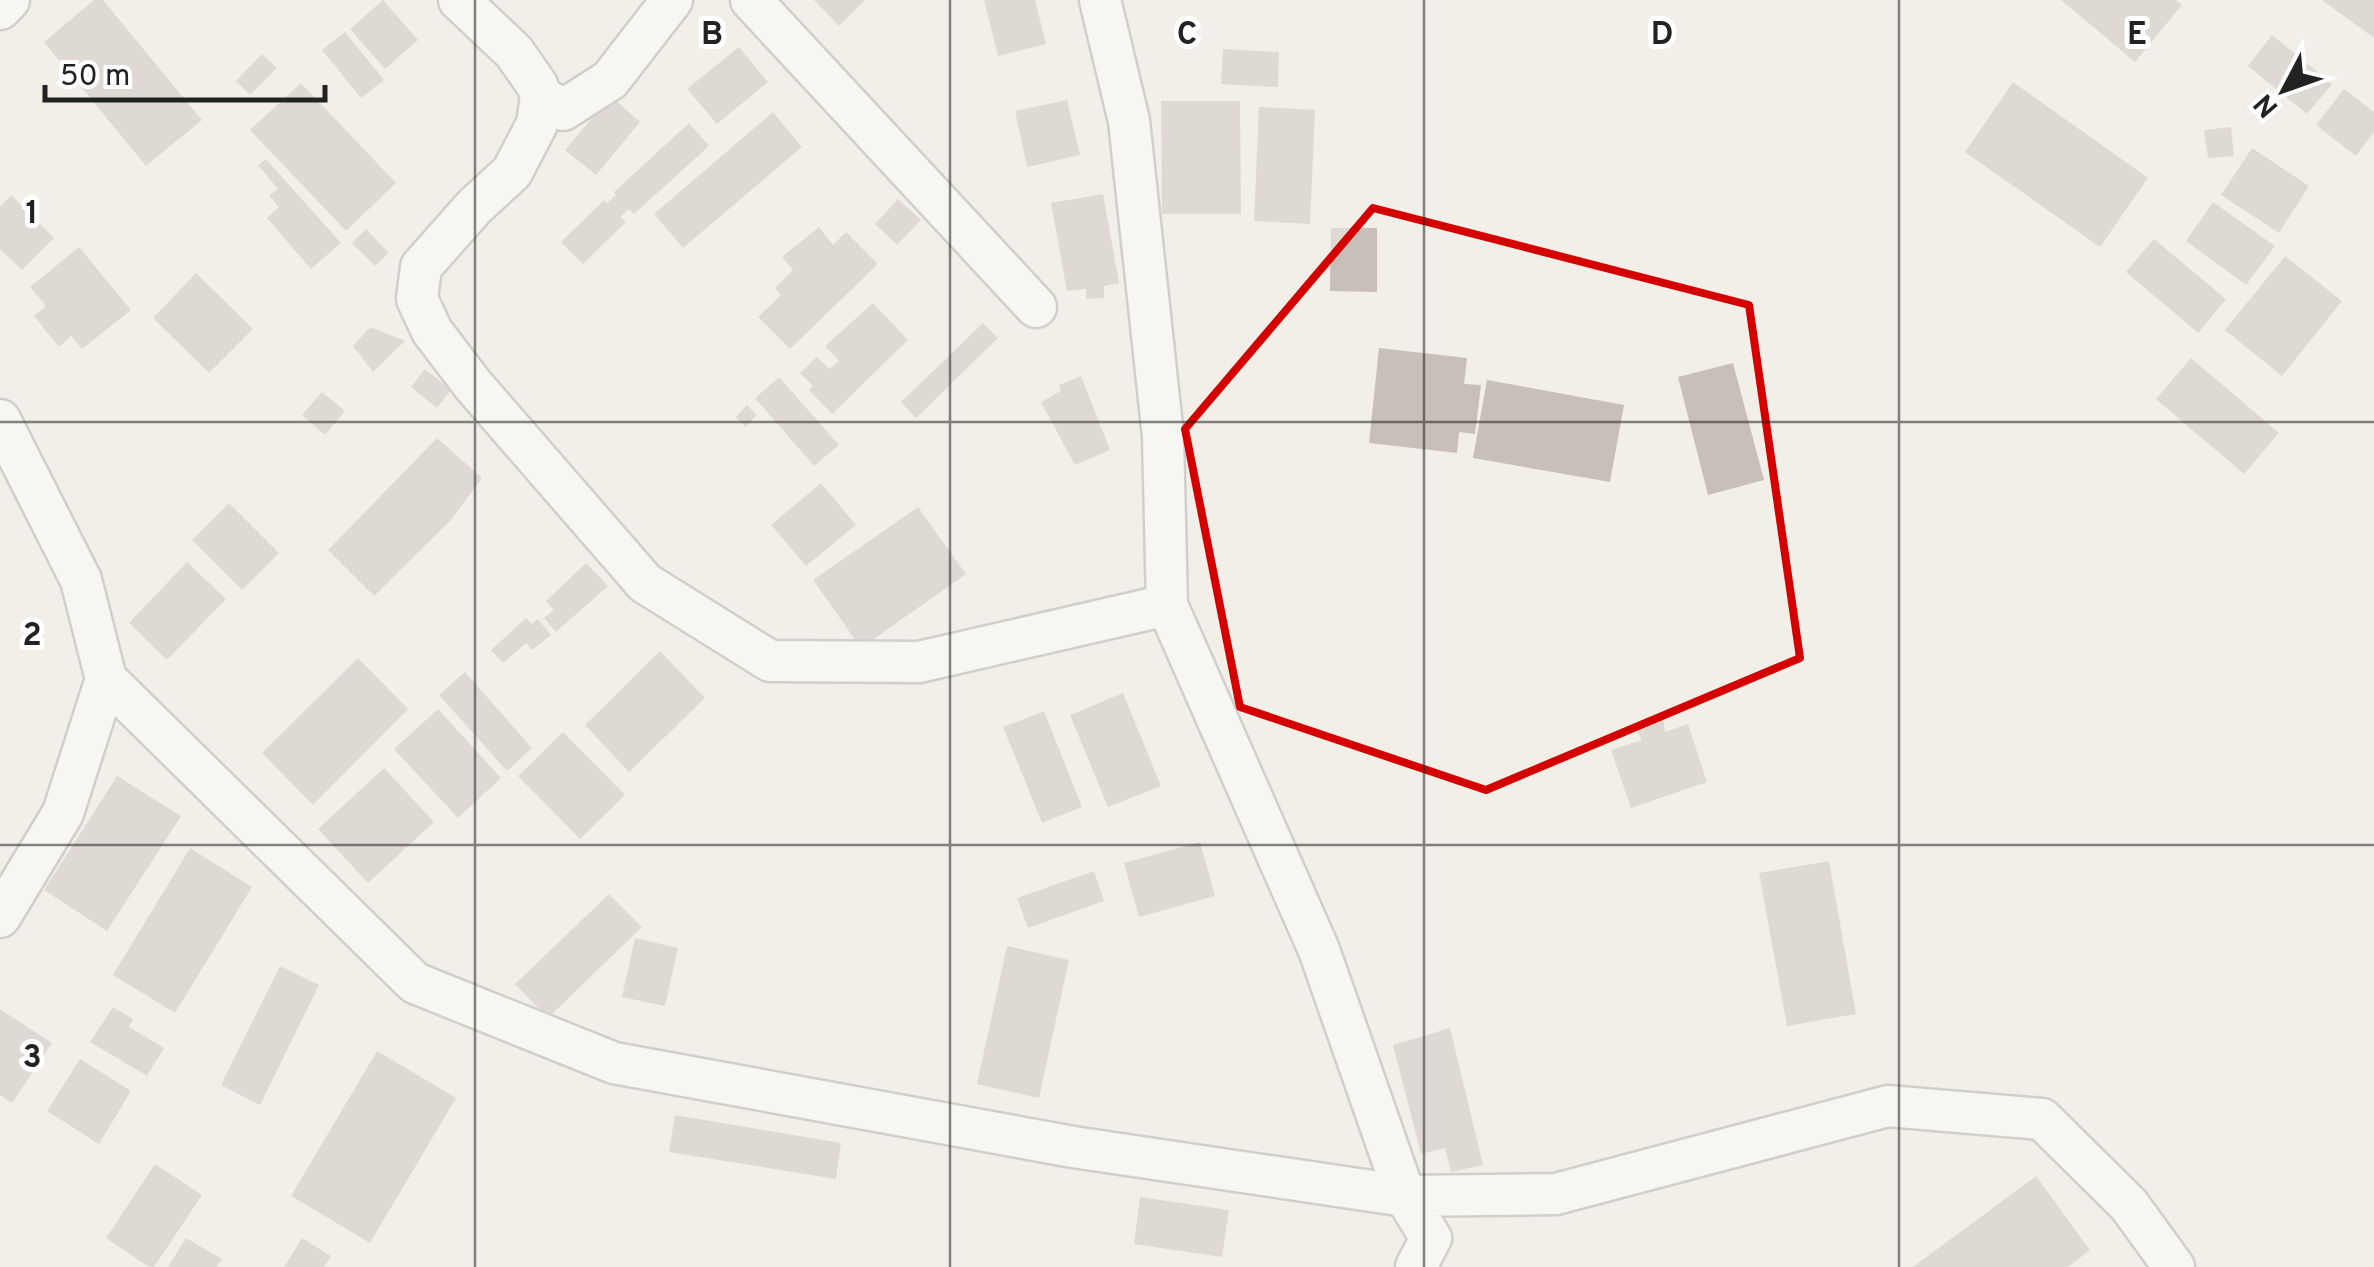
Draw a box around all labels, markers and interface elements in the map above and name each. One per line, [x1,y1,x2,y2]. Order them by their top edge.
text: B [701,16,723,56]
text: C [1177,16,1197,56]
text: D [1651,16,1673,56]
text: E [2127,16,2147,56]
scale bar [45,40,325,102]
north arrow [2234,40,2334,140]
text: 50 m [60,59,130,96]
text: N [2247,85,2288,124]
text: 1 [26,195,38,235]
text: 2 [22,617,42,657]
text: 3 [22,1039,42,1079]

